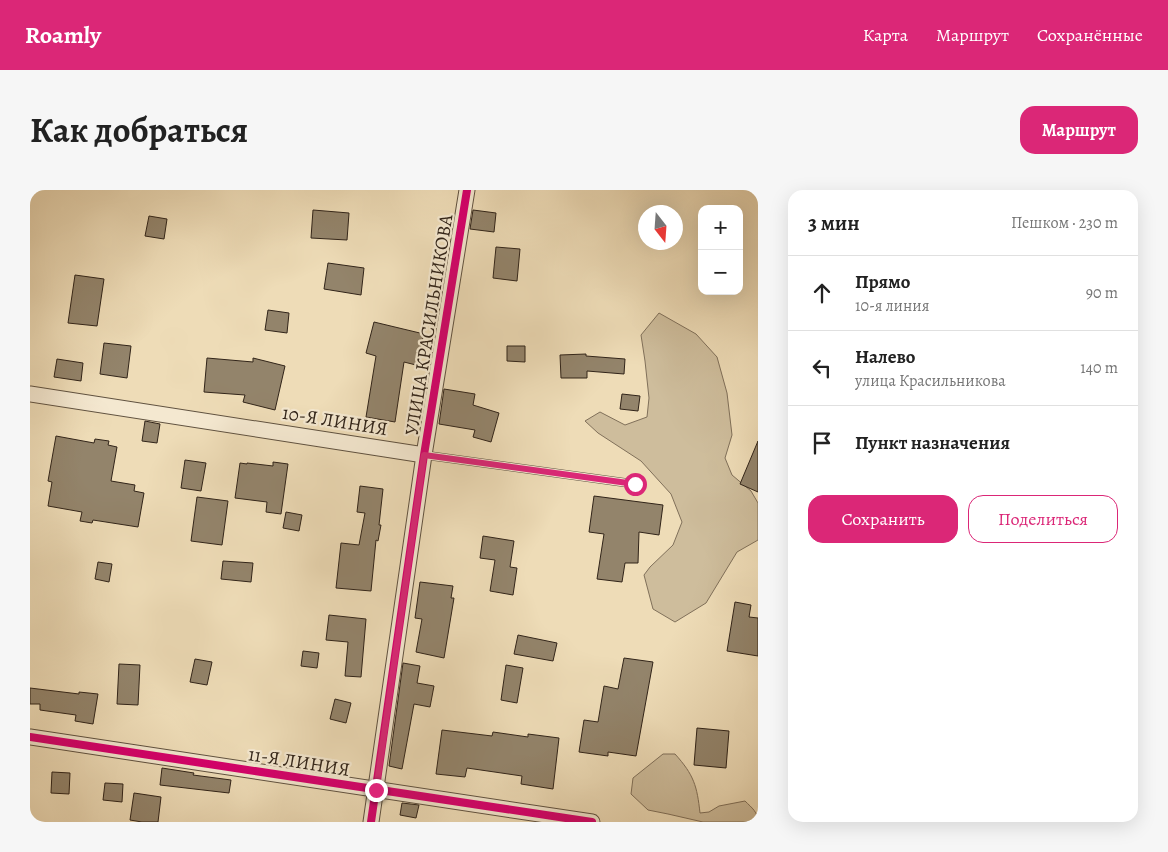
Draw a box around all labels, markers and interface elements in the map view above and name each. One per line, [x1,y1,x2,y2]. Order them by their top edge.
text: Roamly [25,19,101,51]
text: Карта [863,23,908,47]
text: Маршрут [936,23,1009,47]
text: Сохранённые [1037,23,1143,47]
text: Как добраться [30,106,248,154]
button: Маршрут [1020,106,1138,154]
north arrow [638,205,683,250]
map controls [698,205,743,295]
button: + [698,205,743,250]
text: 3 мин [808,209,860,237]
street label: УЛИЦА КРАСИЛЬНИКОВА [399,212,459,437]
text: Пешком · 230 m [1011,212,1118,234]
button: − [698,250,743,295]
text: Прямо [855,269,910,295]
icon: ahead [808,279,836,307]
text: 90 m [1086,282,1118,304]
text: 10-я линия [855,295,929,317]
text: Налево [855,344,915,370]
icon: left [808,354,836,382]
text: 140 m [1080,357,1118,379]
text: улица Красильникова [855,370,1006,392]
street label: 10-Я ЛИНИЯ [281,400,389,442]
icon: arrive [808,429,836,457]
text: Пункт назначения [855,430,1010,456]
route start [624,473,647,496]
button: Сохранить [808,495,958,543]
button: Поделиться [968,495,1118,543]
street label: 11-Я ЛИНИЯ [246,741,352,783]
route end [365,779,388,802]

